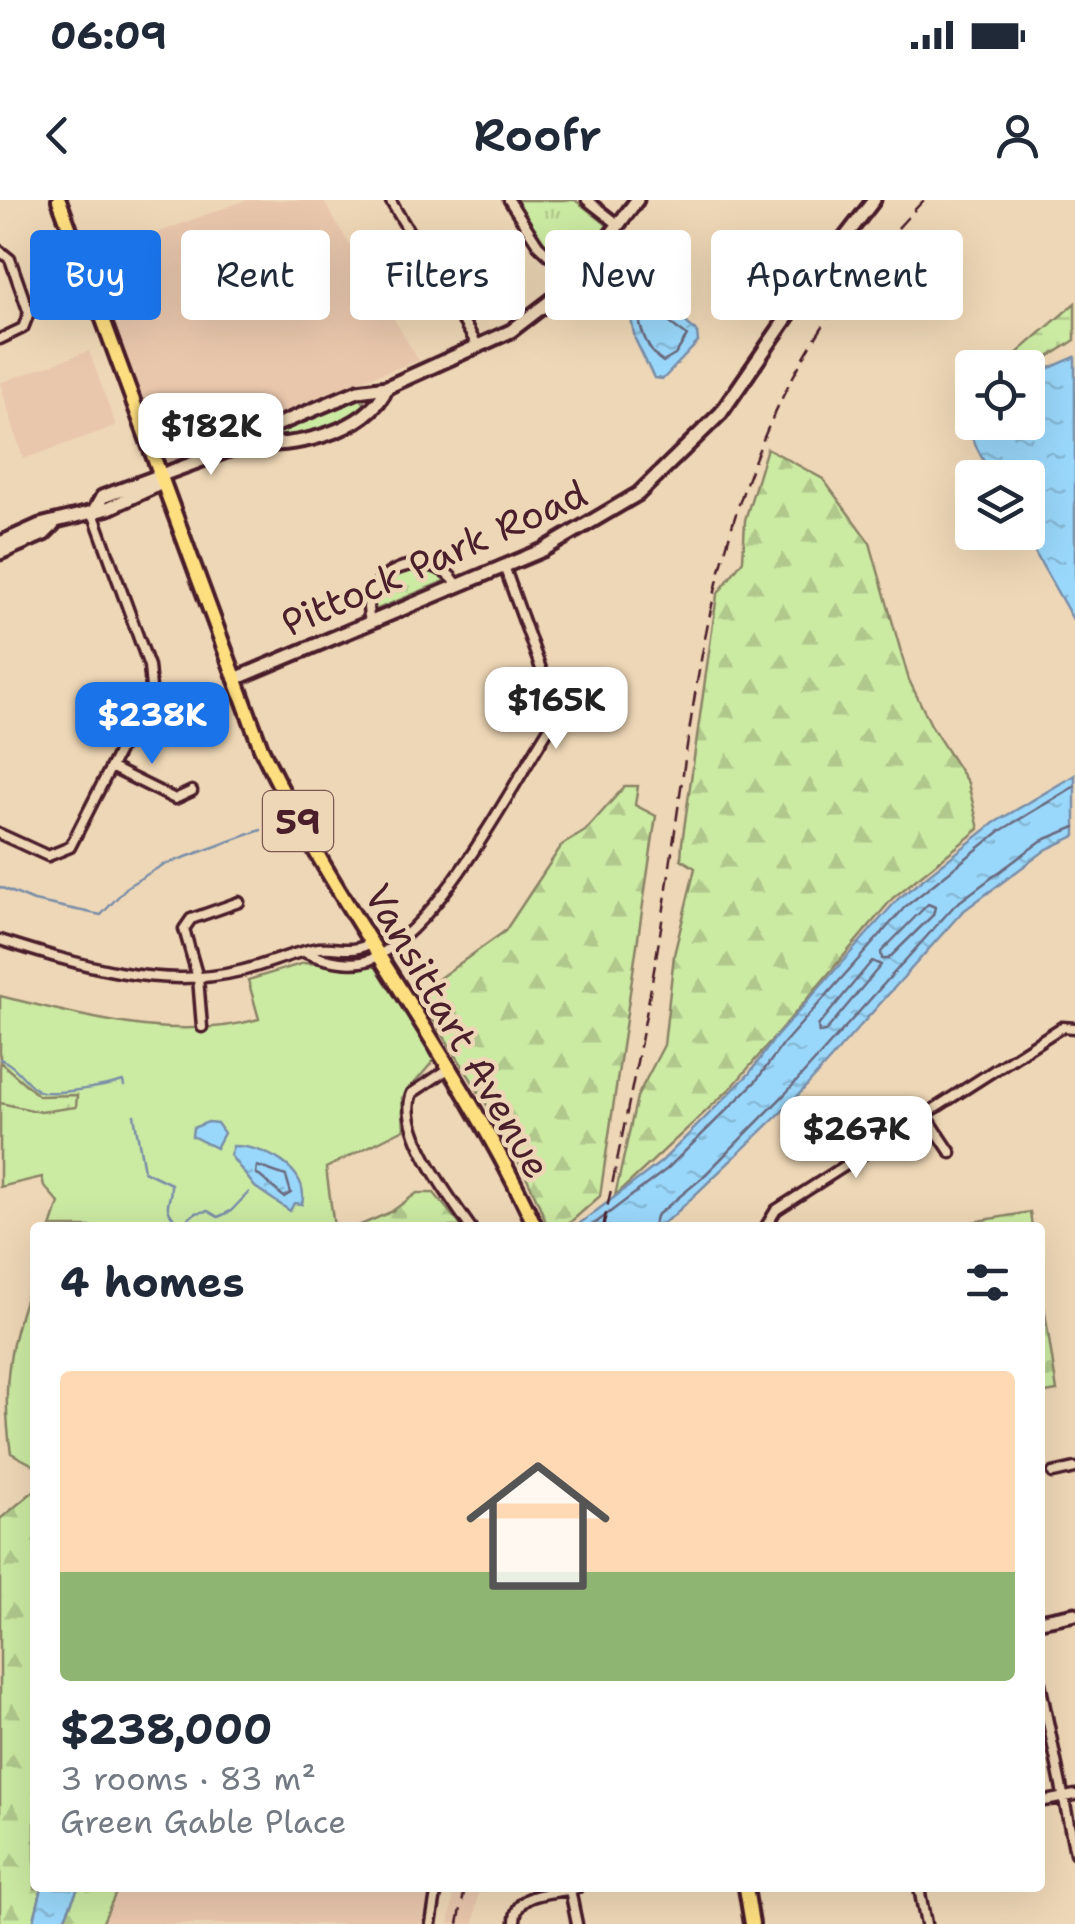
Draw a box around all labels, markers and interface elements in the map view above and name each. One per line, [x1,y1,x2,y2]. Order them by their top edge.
text: 06:09 [50,10,167,61]
text: Roofr [473,105,602,165]
icon: back [30,108,85,163]
icon: person [990,108,1045,163]
chip: Buy [30,230,161,320]
chip: Rent [181,230,330,320]
chip: Filters [350,230,525,320]
chip: New [545,230,691,320]
chip: Apartment [711,230,963,320]
map controls [955,350,1045,550]
button: locate [955,350,1045,440]
pin: $182K [141,393,281,478]
text: $182K [160,404,262,447]
button: layers [955,460,1045,550]
street label: Pittock Park Road [273,468,595,648]
pin: $165K [486,667,626,752]
text: $165K [507,678,605,721]
pin: $238K [82,682,222,767]
text: $238K [97,693,207,736]
road number: 59 [263,791,333,851]
street label: Vansittart Avenue [353,874,563,1188]
pin: $267K [786,1096,926,1181]
text: $267K [802,1107,910,1150]
text: 4 homes [60,1254,245,1310]
icon: filters [960,1255,1015,1310]
icon: home [448,1436,628,1616]
text: $238,000 [60,1701,272,1757]
text: 3 rooms · 83 m² [60,1757,316,1800]
text: Green Gable Place [60,1800,346,1843]

